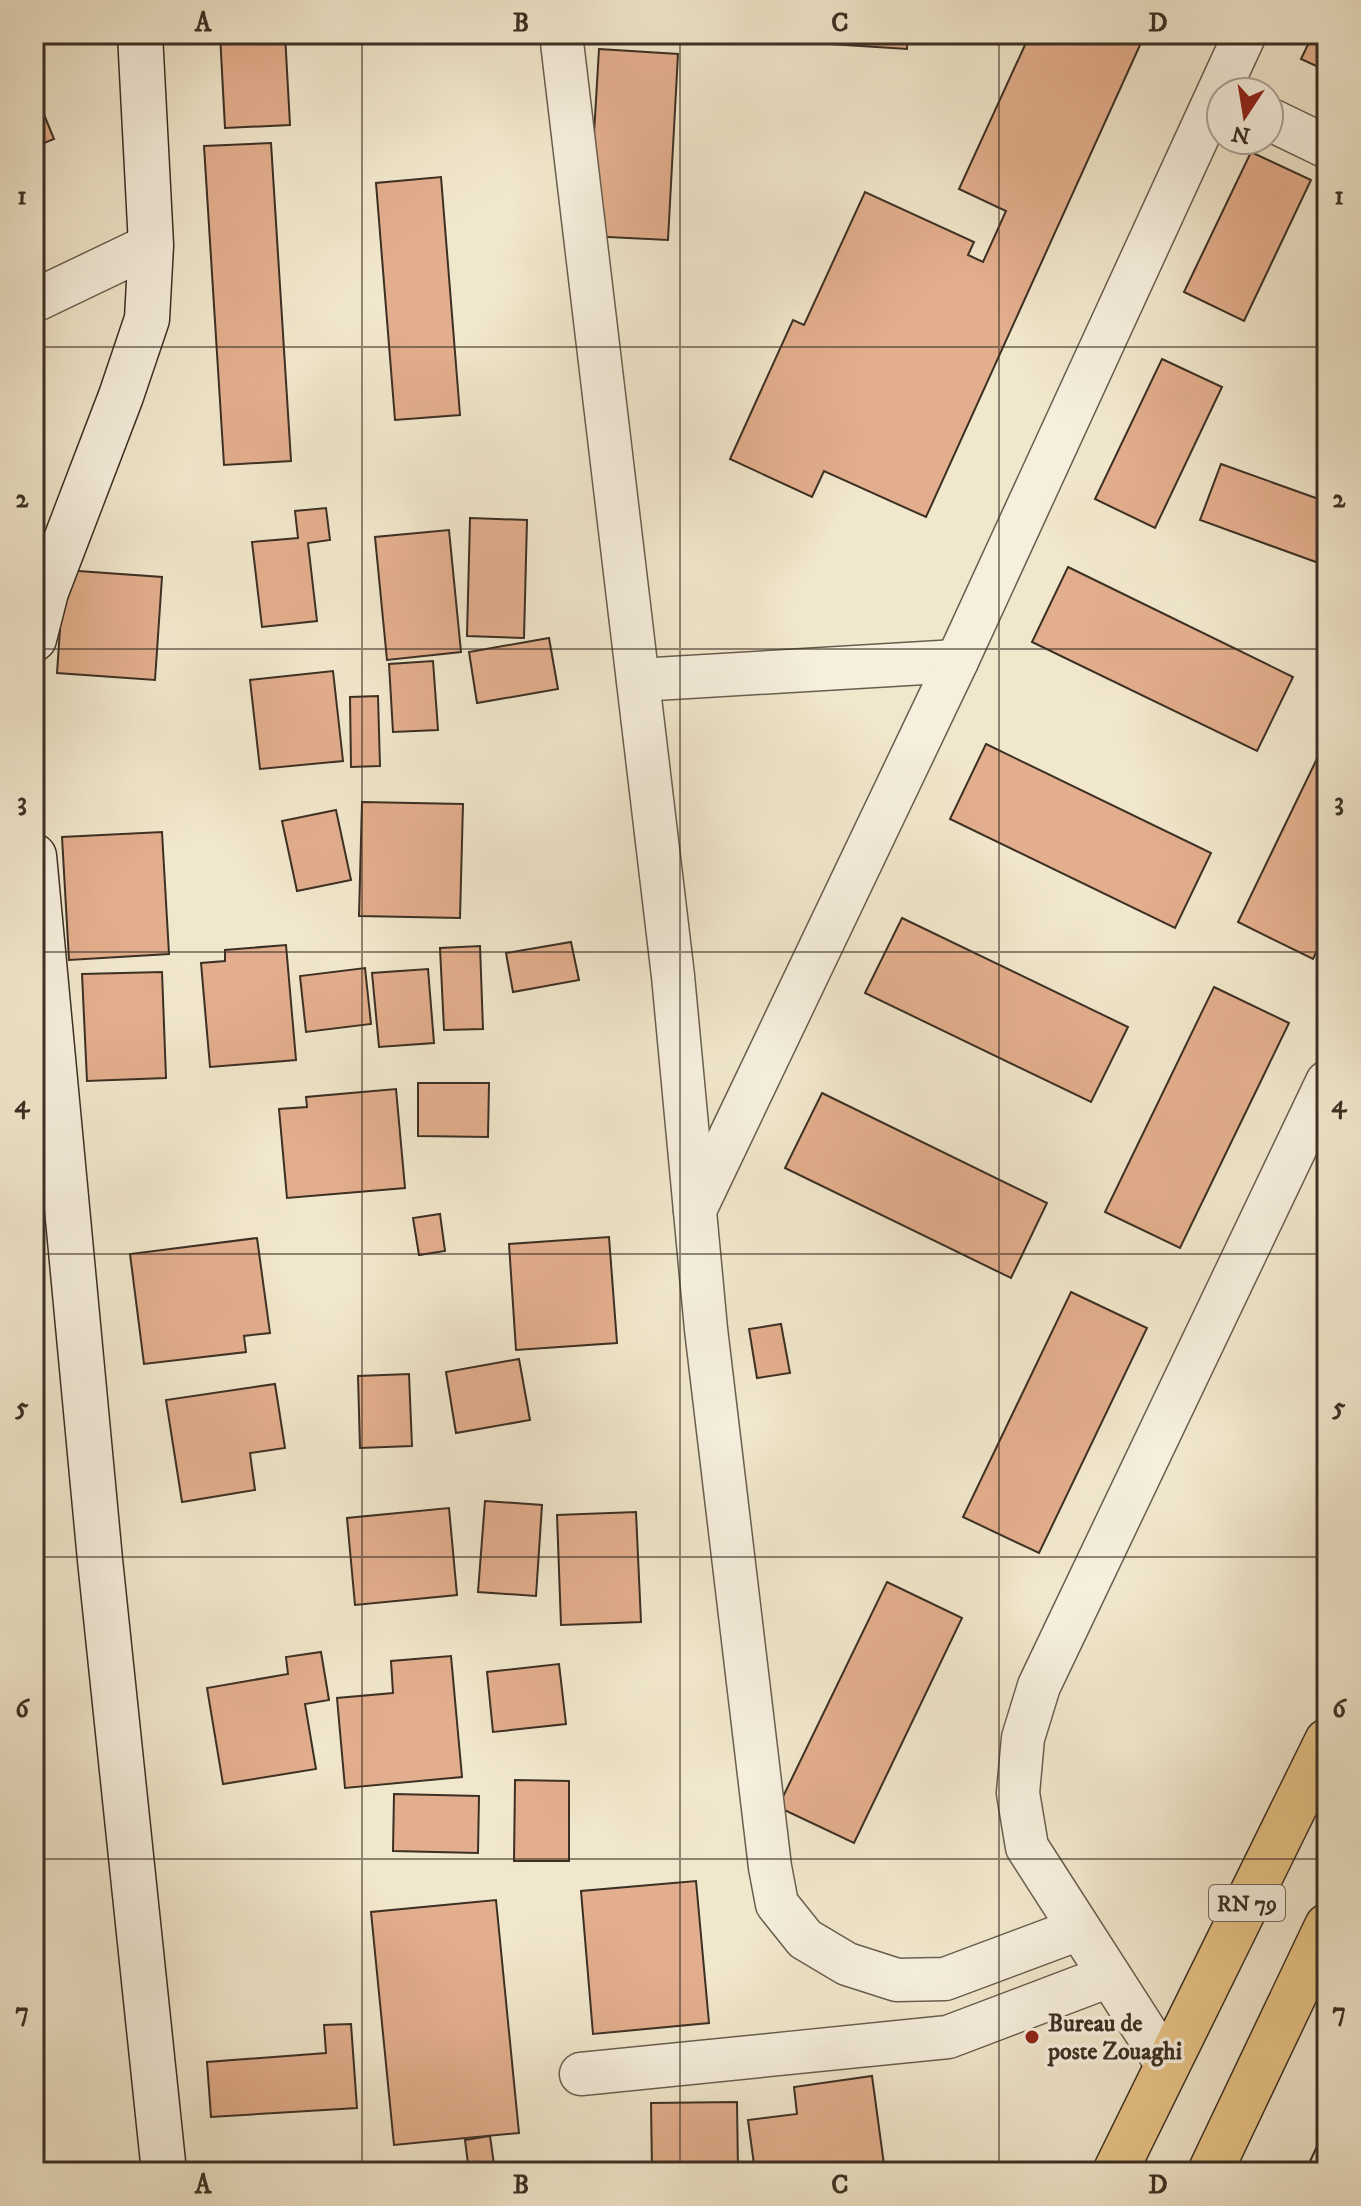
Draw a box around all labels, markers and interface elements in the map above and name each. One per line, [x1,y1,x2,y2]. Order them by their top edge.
text: A [194,7,213,40]
text: B [513,7,529,40]
text: C [831,7,849,40]
text: D [1148,7,1168,40]
north arrow [1205,76,1285,156]
text: N [1230,119,1253,149]
text: 1 [17,180,27,213]
text: 1 [1334,180,1344,213]
text: 2 [16,483,30,516]
text: 2 [1333,483,1347,516]
text: 3 [17,786,27,819]
text: 3 [1334,786,1344,819]
text: 4 [15,1088,31,1121]
text: 4 [1332,1088,1348,1121]
text: 5 [15,1391,29,1424]
text: 5 [1332,1391,1346,1424]
text: 6 [15,1693,30,1726]
text: 6 [1332,1693,1347,1726]
road number: RN 79 [1209,1885,1285,1921]
text: 7 [15,1996,29,2029]
text: 7 [1332,1996,1346,2029]
place label: Bureau de poste Zouaghi [1047,2009,1182,2067]
marker: Bureau de poste Zouaghi [1023,2028,1041,2046]
text: A [194,2169,213,2202]
text: B [513,2169,529,2202]
text: C [831,2169,849,2202]
text: D [1148,2169,1168,2202]

